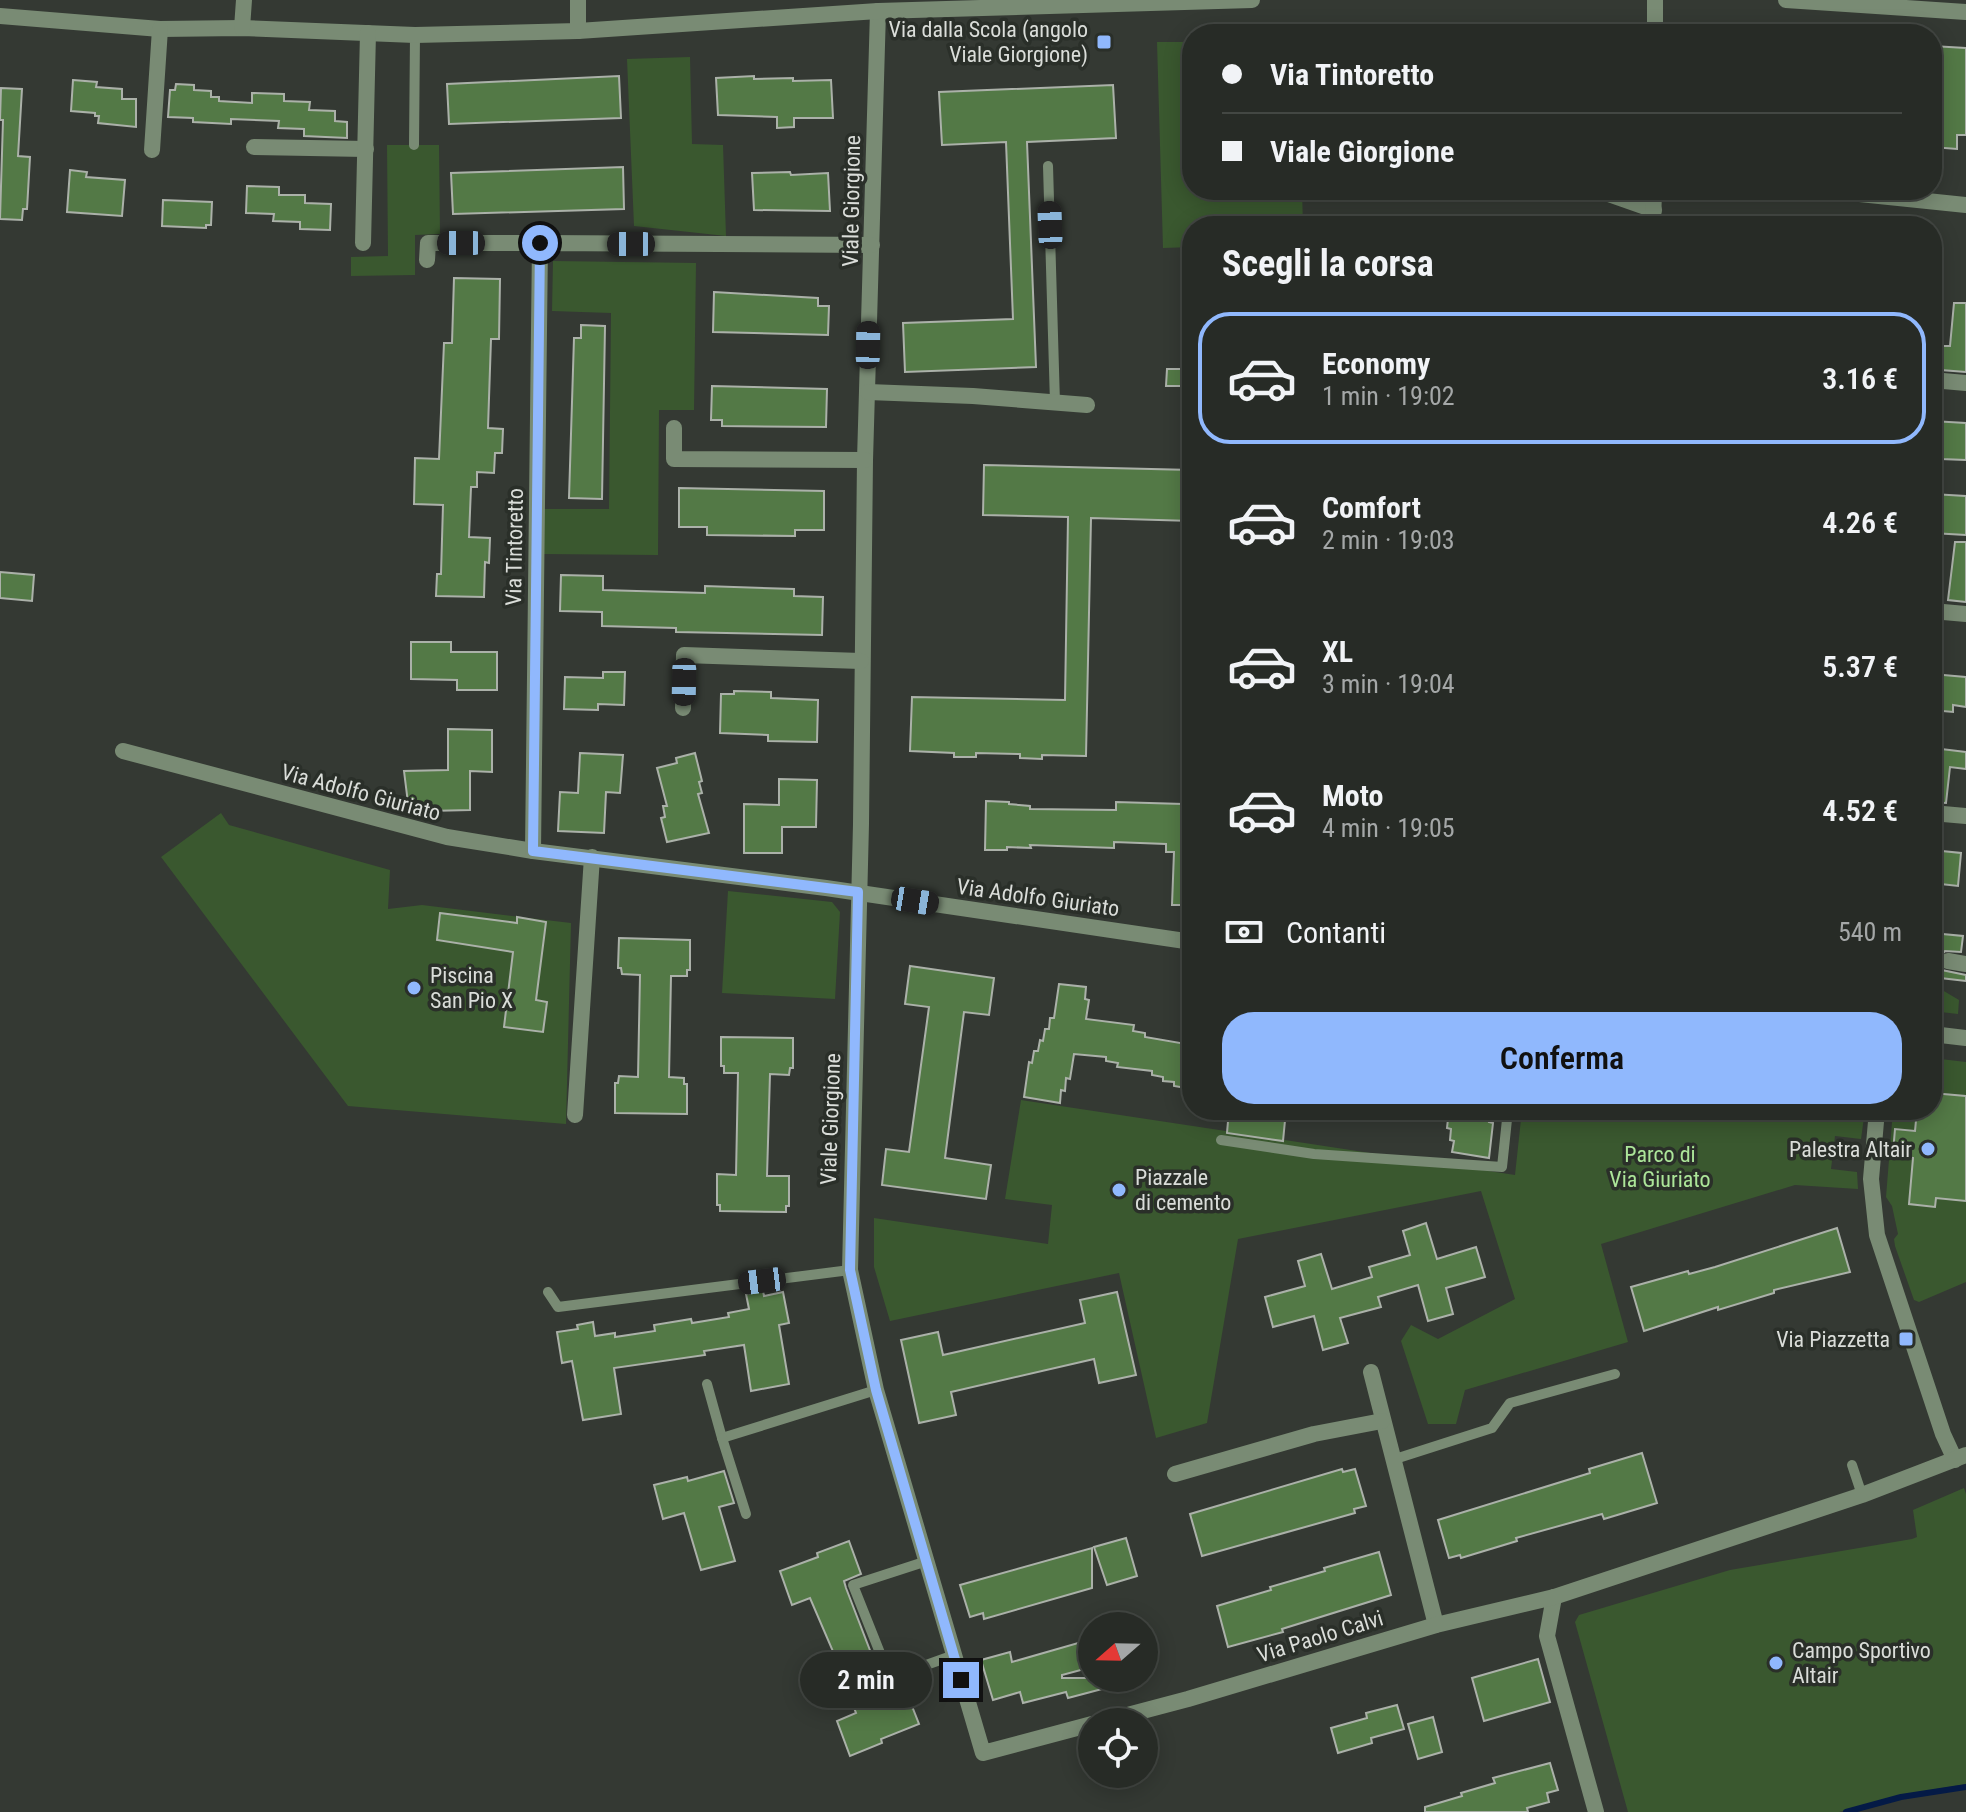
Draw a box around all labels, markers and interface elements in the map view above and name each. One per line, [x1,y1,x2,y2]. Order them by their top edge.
place label: Via dalla Scola (angolo Viale Giorgione) [889,17,1088,68]
marker: Via dalla Scola (angolo Viale Giorgione) [1095,33,1113,51]
text: Via Tintoretto [1270,57,1434,92]
text: Viale Giorgione [1270,134,1454,169]
street label: Viale Giorgione [838,135,865,267]
car [1037,201,1063,249]
route start [522,225,558,261]
car [437,231,485,255]
car [607,232,655,256]
text: Scegli la corsa [1222,243,1434,285]
car [856,321,880,369]
icon: car [1226,342,1298,414]
text: Economy [1322,346,1430,381]
text: 3.16 € [1822,361,1898,396]
text: 1 min · 19:02 [1322,381,1455,411]
icon: car [1226,486,1298,558]
street label: Via Tintoretto [501,488,528,606]
text: Comfort [1322,490,1421,525]
text: 4.26 € [1822,505,1898,540]
text: 2 min · 19:03 [1322,525,1455,555]
icon: car [1226,630,1298,702]
text: XL [1322,634,1353,669]
text: 5.37 € [1822,649,1898,684]
car [672,658,696,706]
text: 3 min · 19:04 [1322,669,1455,699]
street label: Via Adolfo Giuriato [278,759,443,826]
icon: car [1226,774,1298,846]
text: Moto [1322,778,1383,813]
text: 4.52 € [1822,793,1898,828]
text: 4 min · 19:05 [1322,813,1455,843]
street label: Via Adolfo Giuriato [955,874,1121,921]
car [889,885,941,917]
icon: cash [1222,910,1266,954]
text: Contanti [1286,915,1386,950]
text: 540 m [1838,917,1902,947]
place label: Piscina San Pio X [430,963,513,1013]
marker: Piscina San Pio X [405,979,423,997]
button: Conferma [1222,1012,1902,1104]
street label: Viale Giorgione [816,1053,845,1185]
place label: Palestra Altair [1789,1137,1912,1162]
marker: Palestra Altair [1919,1140,1937,1158]
park label: Parco di Via Giuriato [1609,1142,1711,1192]
place label: Piazzale di cemento [1135,1165,1231,1215]
marker: Piazzale di cemento [1110,1181,1128,1199]
car [737,1266,787,1296]
place label: Via Piazzetta [1776,1327,1890,1352]
marker: Via Piazzetta [1897,1330,1915,1348]
street label: Via Paolo Calvi [1254,1605,1386,1667]
north arrow [1078,1612,1158,1692]
map controls [1078,1612,1158,1788]
place label: Campo Sportivo Altair [1792,1638,1931,1688]
callout: 2 min [801,1652,933,1708]
marker: Campo Sportivo Altair [1767,1654,1785,1672]
route end [943,1662,979,1698]
text: 2 min [837,1665,895,1695]
button: locate [1078,1708,1158,1788]

